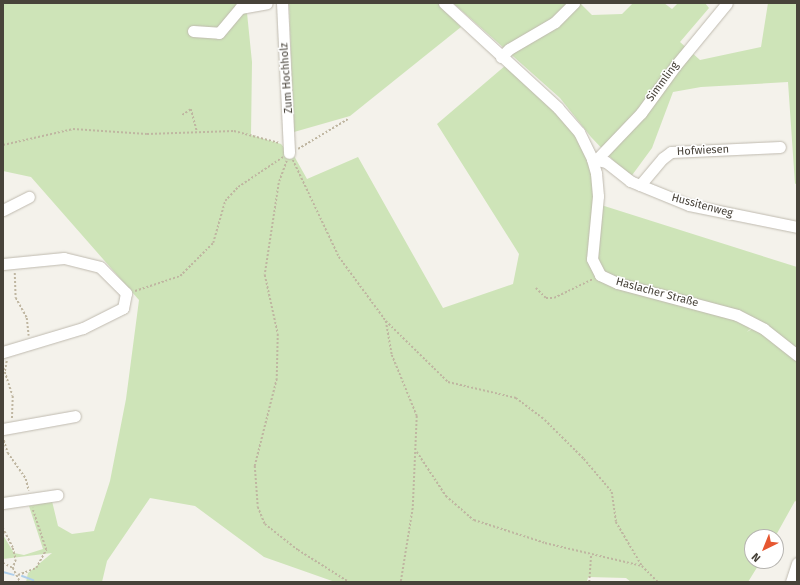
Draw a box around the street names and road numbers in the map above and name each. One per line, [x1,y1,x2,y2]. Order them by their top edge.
street label: Zum Hochholz [278,42,296,114]
street label: Simmling [644,59,682,105]
street label: Hofwiesen [677,143,729,159]
street label: Hussitenweg [670,191,734,221]
street label: Haslacher Straße [614,276,700,310]

